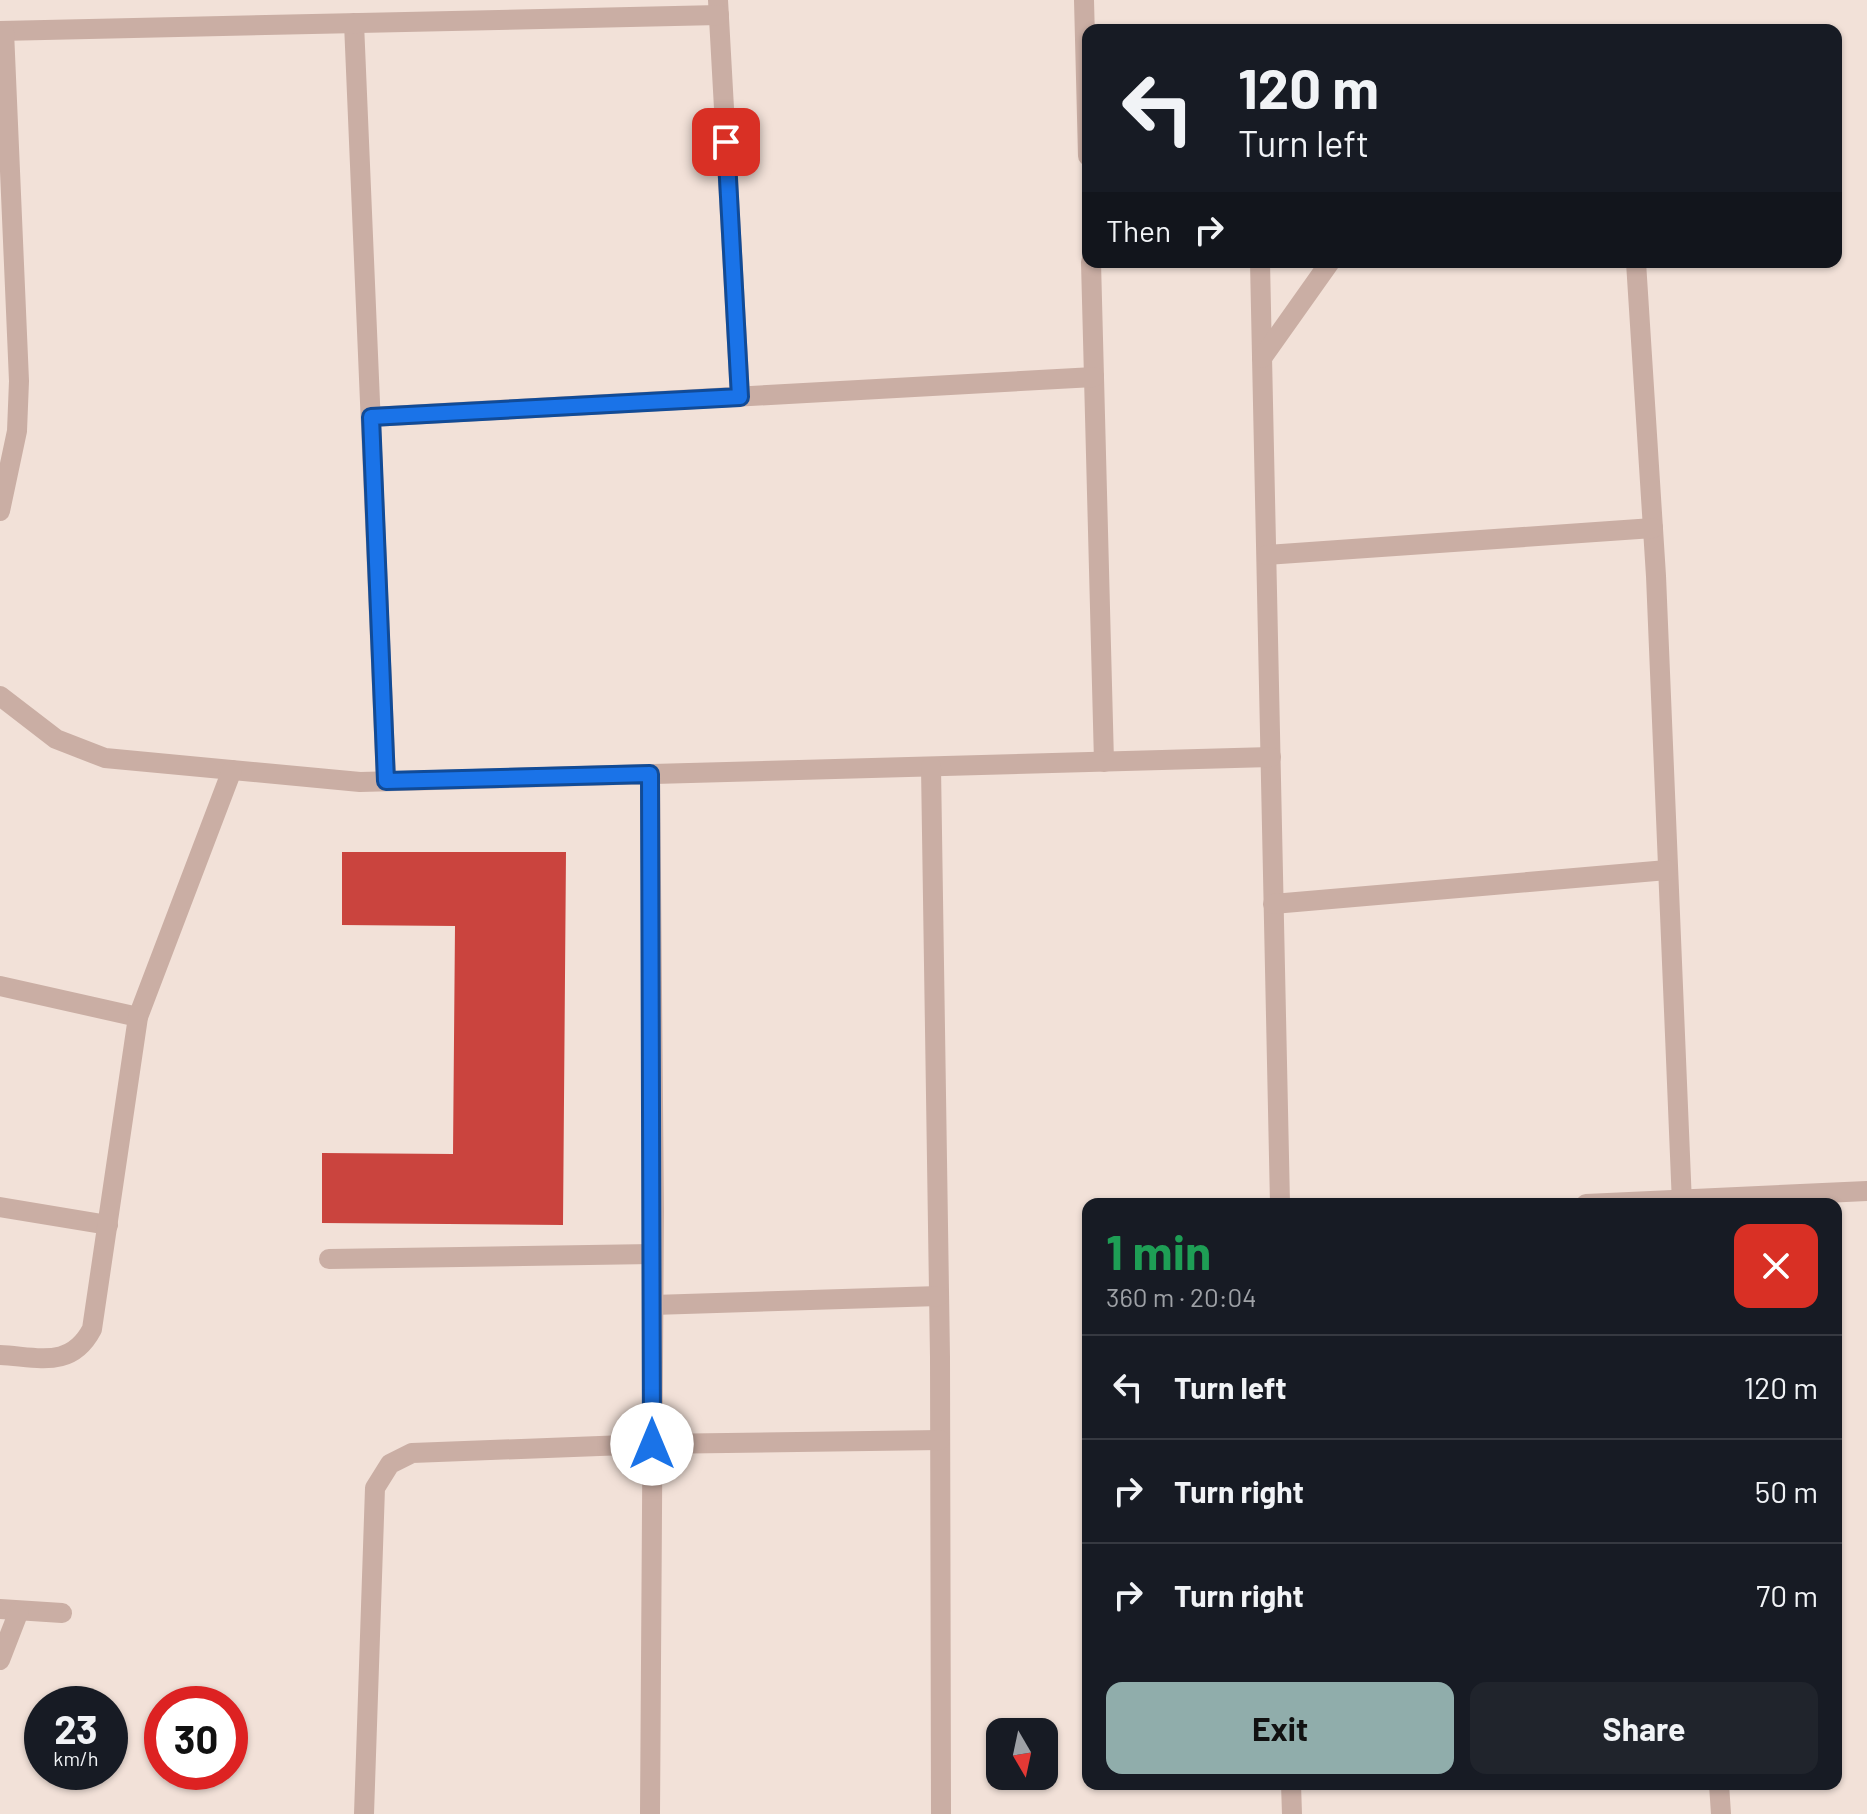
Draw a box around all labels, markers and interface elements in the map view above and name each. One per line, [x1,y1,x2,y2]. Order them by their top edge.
text: 120 m [1238,53,1379,120]
icon: left [1106,56,1210,160]
pin [692,108,760,176]
icon: arrive [704,120,748,164]
text: Turn left [1238,121,1369,164]
icon: right [1187,208,1231,252]
text: Then [1106,212,1171,248]
text: 1 min [1106,1222,1211,1280]
button: close [1734,1224,1818,1308]
text: 360 m · 20:04 [1106,1281,1257,1312]
icon: left [1106,1365,1150,1409]
text: Turn left [1174,1369,1287,1405]
text: 120 m [1744,1369,1818,1405]
position arrow [610,1402,694,1486]
icon: right [1106,1469,1150,1513]
text: Turn right [1174,1473,1304,1509]
text: 50 m [1755,1473,1818,1509]
icon: right [1106,1573,1150,1617]
text: Turn right [1174,1577,1304,1613]
text: 70 m [1756,1577,1818,1613]
button: Exit [1106,1682,1454,1774]
button: Share [1470,1682,1818,1774]
speed limit sign: 30 [144,1686,248,1790]
text: 23 [54,1704,98,1752]
north arrow [986,1718,1058,1790]
map controls [986,1718,1058,1790]
text: km/h [53,1746,99,1770]

